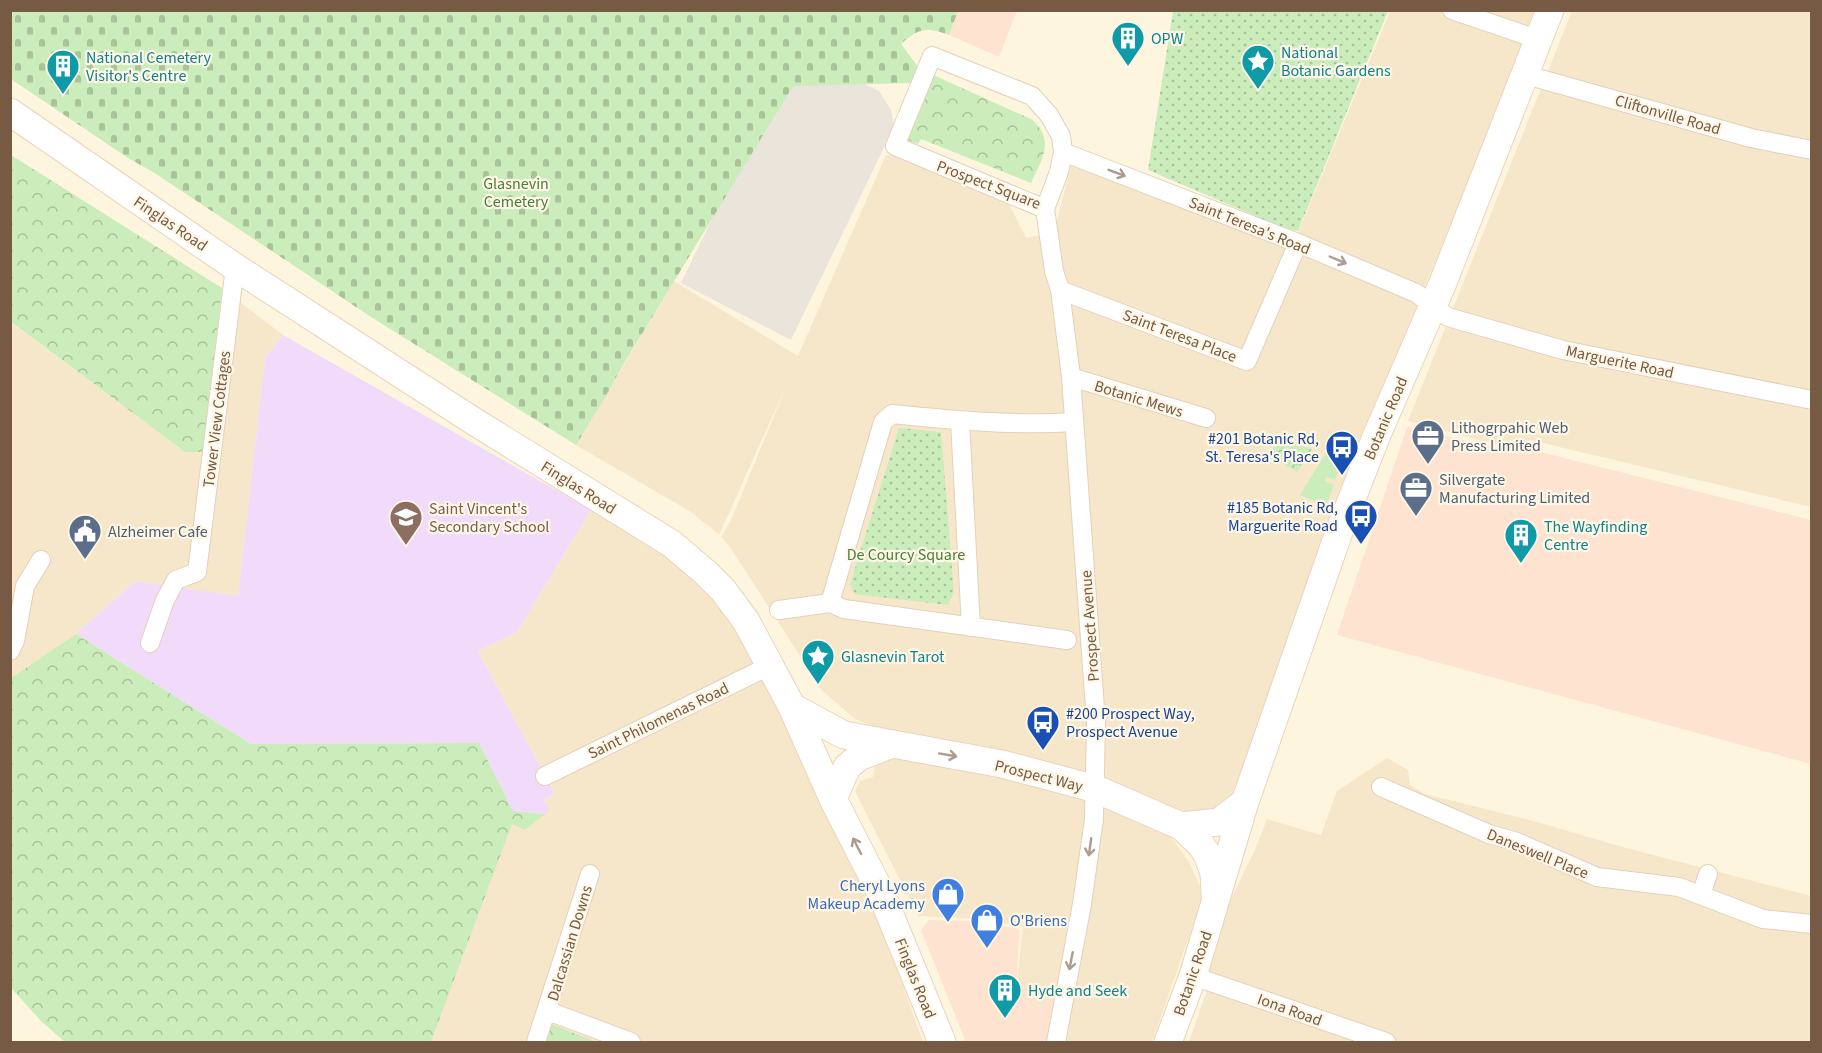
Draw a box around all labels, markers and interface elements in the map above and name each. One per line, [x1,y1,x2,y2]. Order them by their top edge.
building icon: OPW [1110,20,1146,67]
place label: OPW [1151,28,1184,50]
place label: National Botanic Gardens [1281,42,1391,82]
place icon: National Botanic Gardens [1240,43,1276,90]
place label: National Cemetery Visitor's Centre [86,47,212,87]
building icon: National Cemetery Visitor's Centre [45,48,81,95]
street label: Cliftonville Road [1612,89,1723,141]
street label: Prospect Square [933,155,1044,215]
one-way arrow [1107,168,1126,179]
park label: Glasnevin Cemetery [483,173,549,213]
street label: Finglas Road [129,191,212,257]
street label: Saint Teresa's Road [1186,191,1314,260]
one-way arrow [1328,254,1346,266]
street label: Saint Teresa Place [1119,304,1240,368]
street label: Marguerite Road [1564,340,1676,384]
street label: Tower View Cottages [198,349,236,489]
street label: Botanic Road [1359,373,1413,463]
street label: Botanic Mews [1092,375,1186,423]
place label: Lithogrpahic Web Press Limited [1451,417,1568,457]
office icon: Lithogrpahic Web Press Limited [1410,418,1446,465]
place label: #201 Botanic Rd, St. Teresa's Place [1205,428,1319,468]
bus stop icon: #201 Botanic Rd, St. Teresa's Place [1324,429,1360,476]
street label: Finglas Road [537,456,620,520]
place label: Silvergate Manufacturing Limited [1439,469,1590,509]
office icon: Silvergate Manufacturing Limited [1398,470,1434,517]
place label: #185 Botanic Rd, Marguerite Road [1227,497,1338,537]
place label: Saint Vincent's Secondary School [429,498,549,538]
bus stop icon: #185 Botanic Rd, Marguerite Road [1343,498,1379,545]
school or university icon: Saint Vincent's Secondary School [388,499,424,546]
public building icon: Alzheimer Cafe [67,513,103,560]
place label: The Wayfinding Centre [1544,516,1647,556]
building icon: The Wayfinding Centre [1503,517,1539,564]
place label: Alzheimer Cafe [108,521,208,543]
park label: De Courcy Square [847,544,965,566]
street label: Prospect Avenue [1075,569,1105,682]
place icon: Glasnevin Tarot [800,638,836,685]
place label: Glasnevin Tarot [841,646,945,668]
street label: Saint Philomenas Road [584,677,733,765]
place label: #200 Prospect Way, Prospect Avenue [1066,703,1195,743]
bus stop icon: #200 Prospect Way, Prospect Avenue [1025,704,1061,751]
one-way arrow [938,749,958,760]
street label: Prospect Way [992,754,1086,798]
street label: Daneswell Place [1483,823,1592,884]
one-way arrow [1084,836,1095,856]
one-way arrow [851,838,863,855]
place label: Cheryl Lyons Makeup Academy [808,875,926,915]
shop icon: Cheryl Lyons Makeup Academy [930,876,966,923]
street label: Dalcassian Downs [542,882,598,1004]
shop icon: O'Briens [969,902,1005,949]
place label: O'Briens [1010,910,1067,932]
street label: Botanic Road [1168,928,1218,1019]
street label: Finglas Road [889,935,941,1022]
one-way arrow [1065,951,1076,970]
building icon: Hyde and Seek [987,972,1023,1019]
place label: Hyde and Seek [1028,980,1127,1002]
street label: Iona Road [1254,988,1325,1032]

